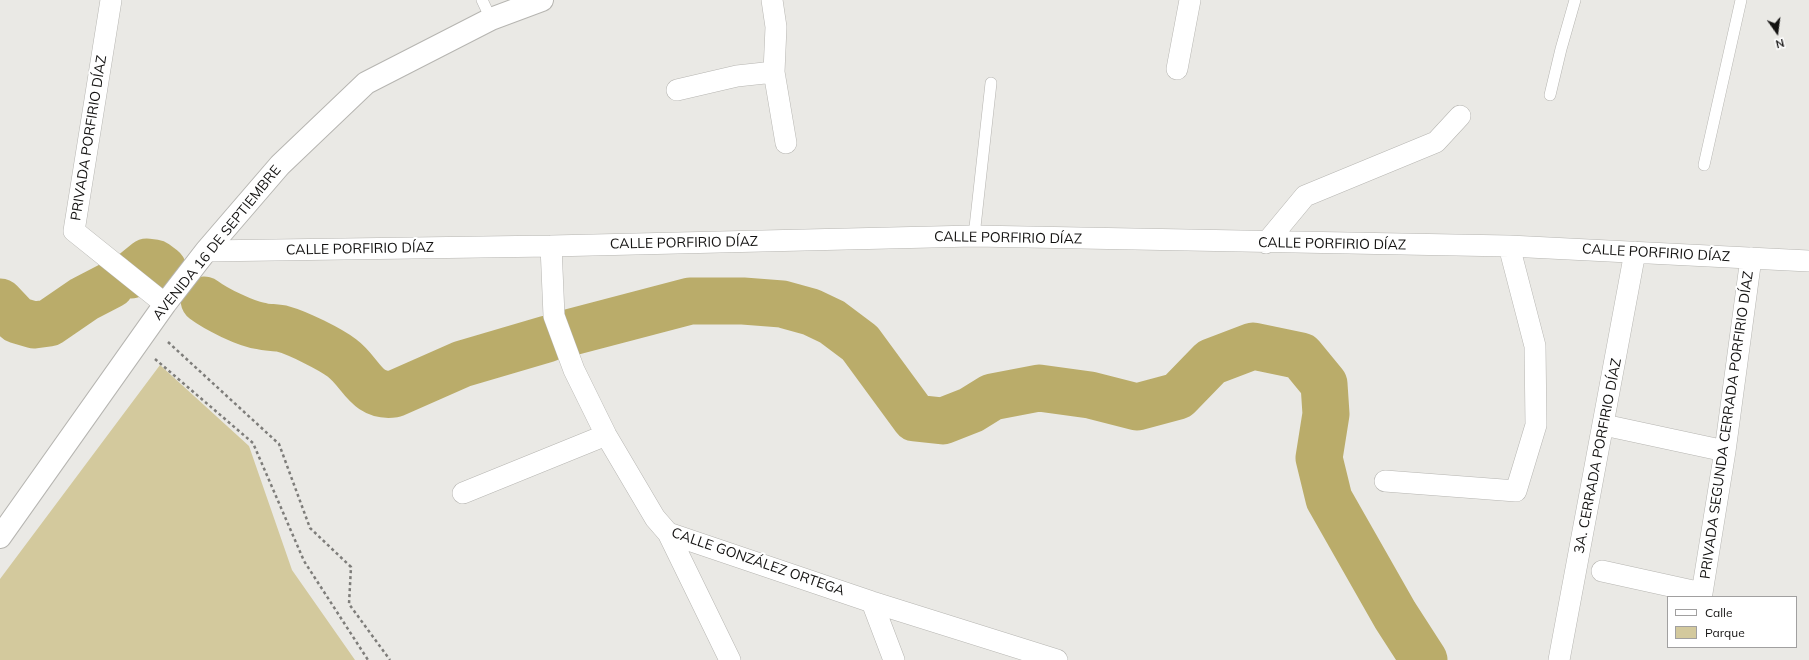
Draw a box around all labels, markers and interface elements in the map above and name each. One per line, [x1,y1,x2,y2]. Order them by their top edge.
north arrow [1757,12,1797,52]
text: N [1774,36,1786,51]
street label: PRIVADA PORFIRIO DÍAZ [68,54,110,222]
street label: AVENIDA 16 DE SEPTIEMBRE [149,162,285,324]
street label: CALLE PORFIRIO DÍAZ [934,228,1082,248]
street label: CALLE PORFIRIO DÍAZ [610,233,758,253]
street label: CALLE PORFIRIO DÍAZ [1258,234,1406,254]
street label: CALLE PORFIRIO DÍAZ [286,239,434,259]
street label: CALLE PORFIRIO DÍAZ [1582,241,1730,265]
street label: PRIVADA SEGUNDA CERRADA PORFIRIO DÍAZ [1697,270,1757,580]
street label: 3A. CERRADA PORFIRIO DÍAZ [1571,357,1625,555]
street label: CALLE GONZÁLEZ ORTEGA [669,524,847,600]
legend [1667,596,1797,648]
text: Calle [1705,605,1732,620]
text: Parque [1705,625,1745,640]

